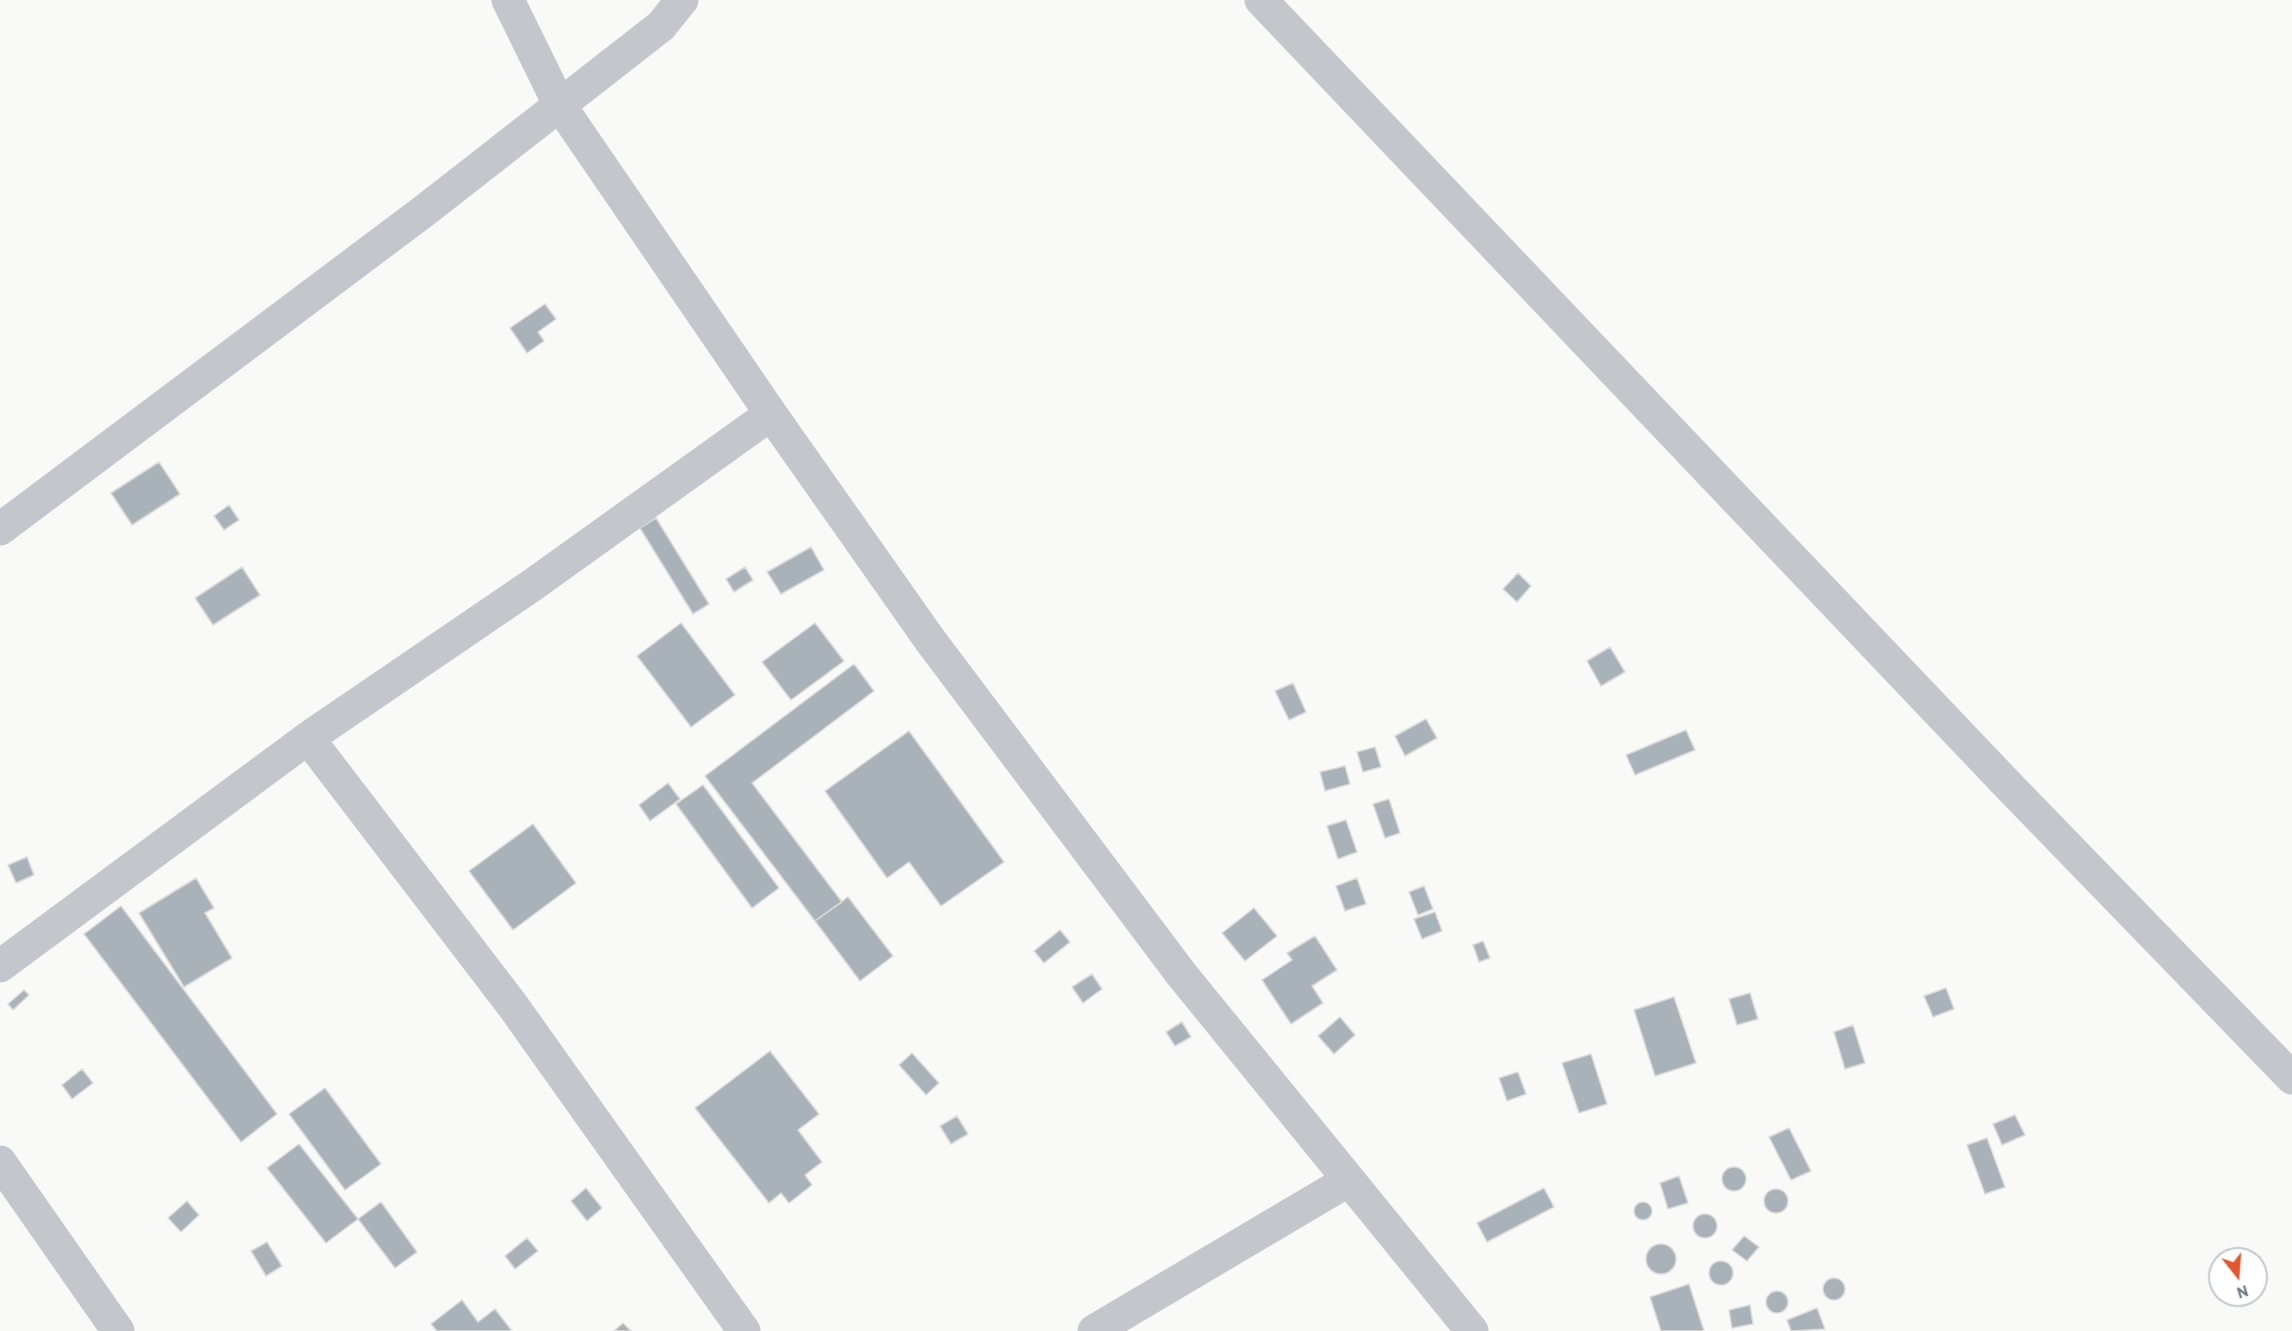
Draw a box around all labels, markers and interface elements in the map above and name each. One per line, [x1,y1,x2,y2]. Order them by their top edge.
north arrow [2208,1247,2268,1307]
text: N [2235,1281,2251,1303]

